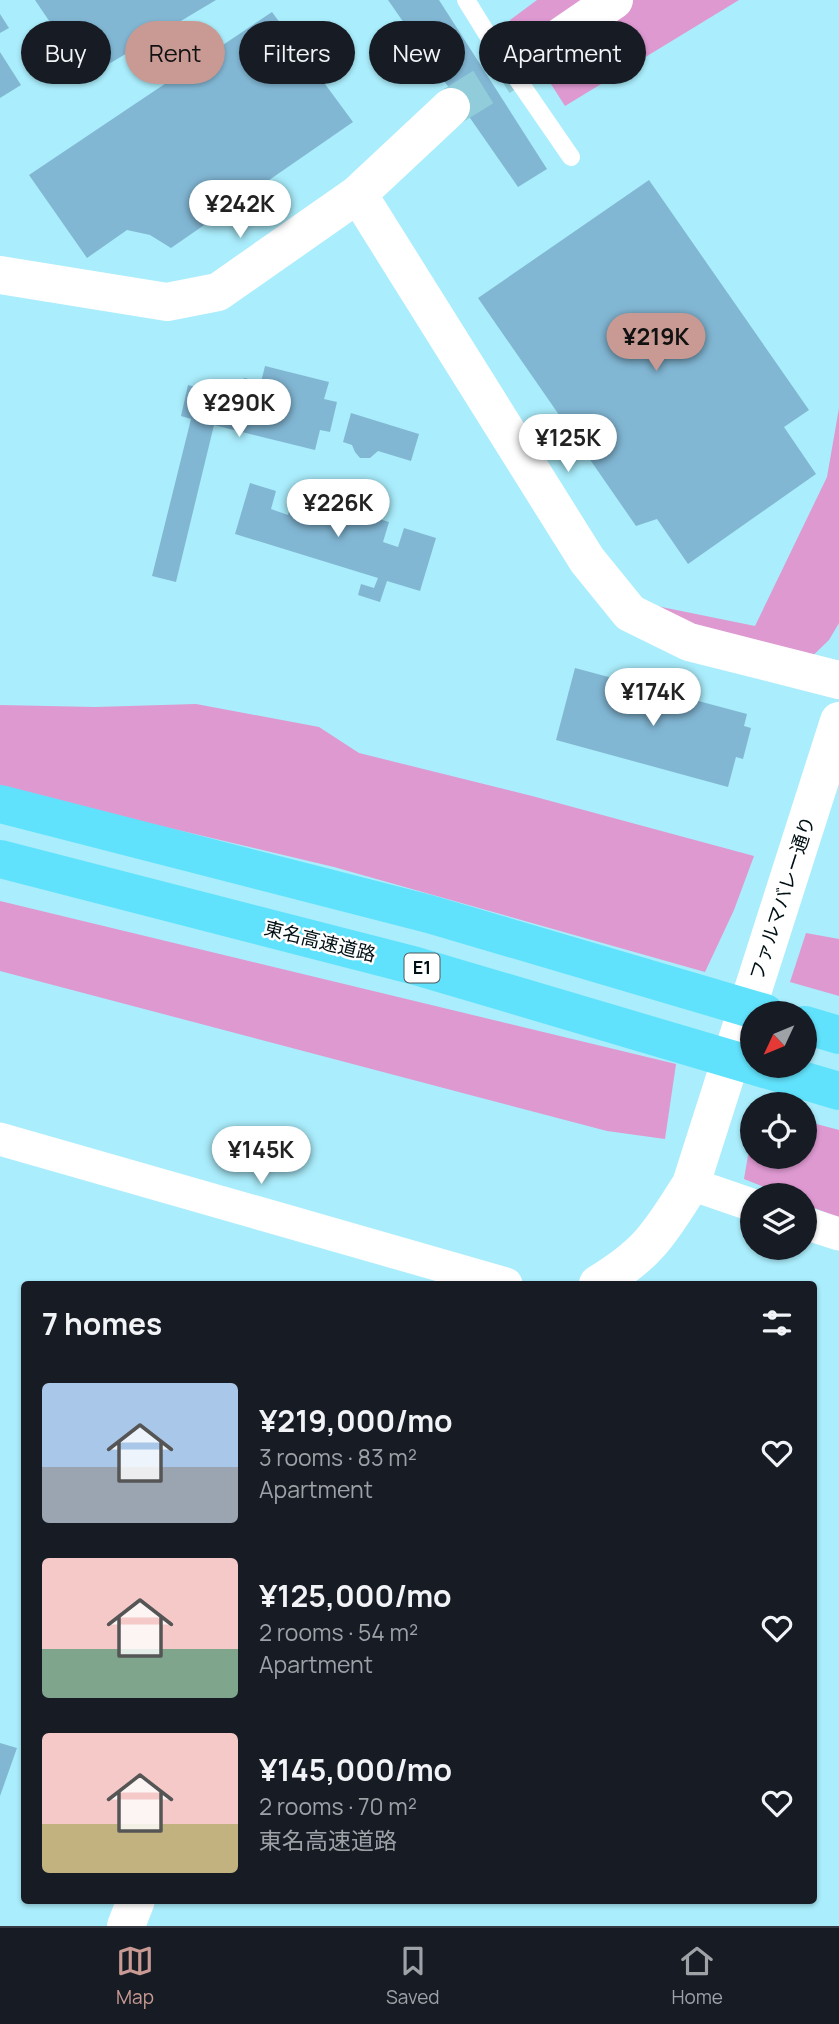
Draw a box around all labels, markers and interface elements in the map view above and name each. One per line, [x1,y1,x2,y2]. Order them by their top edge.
chip: Buy [21,21,111,84]
chip: Rent [125,21,225,84]
chip: Filters [239,21,355,84]
chip: New [369,21,465,84]
chip: Apartment [479,21,646,84]
pin: ¥242K [191,180,289,240]
text: ¥242K [205,187,275,219]
pin: ¥219K [607,314,705,373]
text: ¥219K [622,320,690,352]
pin: ¥290K [190,380,288,439]
text: ¥290K [203,386,275,418]
pin: ¥125K [519,414,617,474]
text: ¥125K [535,421,601,453]
pin: ¥226K [289,480,387,539]
text: ¥226K [303,486,373,518]
pin: ¥174K [604,668,702,728]
text: ¥174K [621,675,685,707]
street label: ファルマバレー通り [743,813,821,983]
street label: 東名高速道路 [262,915,378,967]
road number: E1 [404,953,440,982]
north arrow [740,1001,817,1078]
map controls [740,1001,817,1260]
button: locate [740,1092,817,1169]
pin: ¥145K [212,1126,310,1186]
text: ¥145K [228,1133,294,1165]
button: layers [740,1183,817,1260]
text: 7 homes [42,1303,162,1344]
icon: filters [758,1304,796,1342]
text: ¥219,000/mo [259,1400,453,1441]
icon: home [98,1411,182,1495]
icon: heart [758,1434,796,1472]
text: 3 rooms · 83 m² [259,1441,417,1473]
text: Apartment [259,1473,373,1505]
text: ¥125,000/mo [259,1575,452,1616]
icon: home [98,1586,182,1670]
icon: heart [758,1609,796,1647]
text: 2 rooms · 54 m² [259,1616,418,1648]
text: Apartment [259,1648,373,1680]
text: ¥145,000/mo [259,1749,452,1790]
icon: home [98,1761,182,1845]
icon: heart [758,1784,796,1822]
text: 2 rooms · 70 m² [259,1790,417,1822]
text: 東名高速道路 [259,1824,397,1856]
tab: Map [116,1942,154,2010]
tab: Saved [386,1942,440,2010]
tab: Home [672,1942,723,2010]

